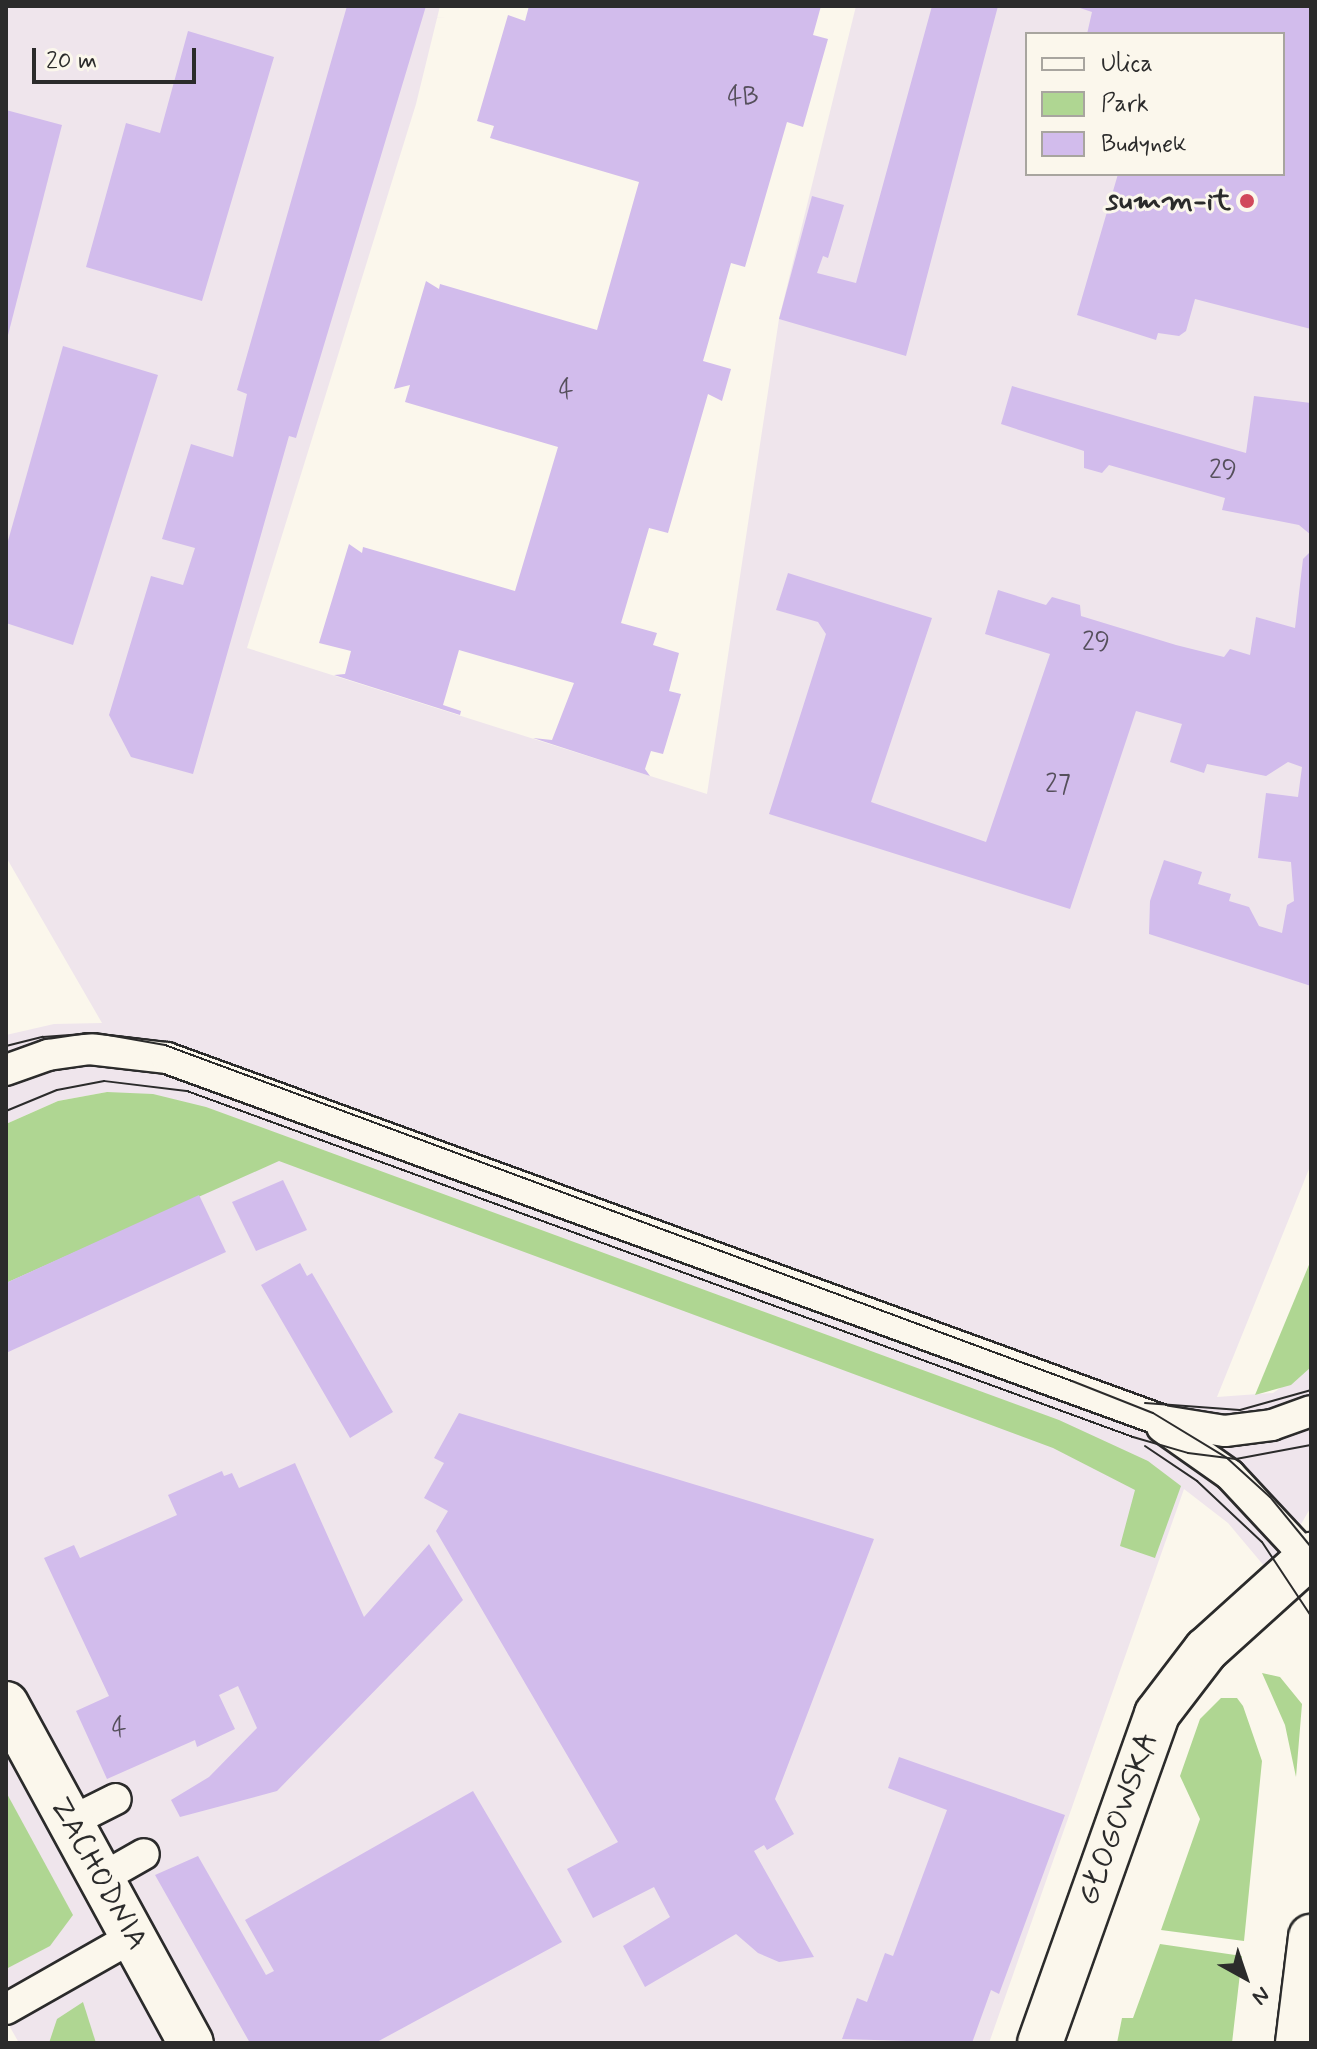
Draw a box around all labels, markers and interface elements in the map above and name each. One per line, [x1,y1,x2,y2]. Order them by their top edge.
scale bar [36,32,200,82]
legend [1025,32,1285,176]
text: 20 m [46,46,97,77]
text: Ulica [1101,49,1153,80]
house number: 4B [727,83,759,115]
text: Park [1101,89,1149,120]
text: Budynek [1101,129,1187,160]
place label: summ-it [1106,183,1231,219]
marker: summ-it [1238,192,1256,210]
house number: 4 [558,376,574,408]
house number: 29 [1209,456,1237,488]
house number: 29 [1082,628,1110,660]
house number: 27 [1045,770,1071,802]
house number: 4 [111,1714,127,1746]
street label: GŁOGOWSKA [1071,1728,1167,1910]
street label: ZACHODNIA [41,1791,155,1957]
north arrow [1205,1937,1285,2017]
text: N [1246,1980,1275,2011]

